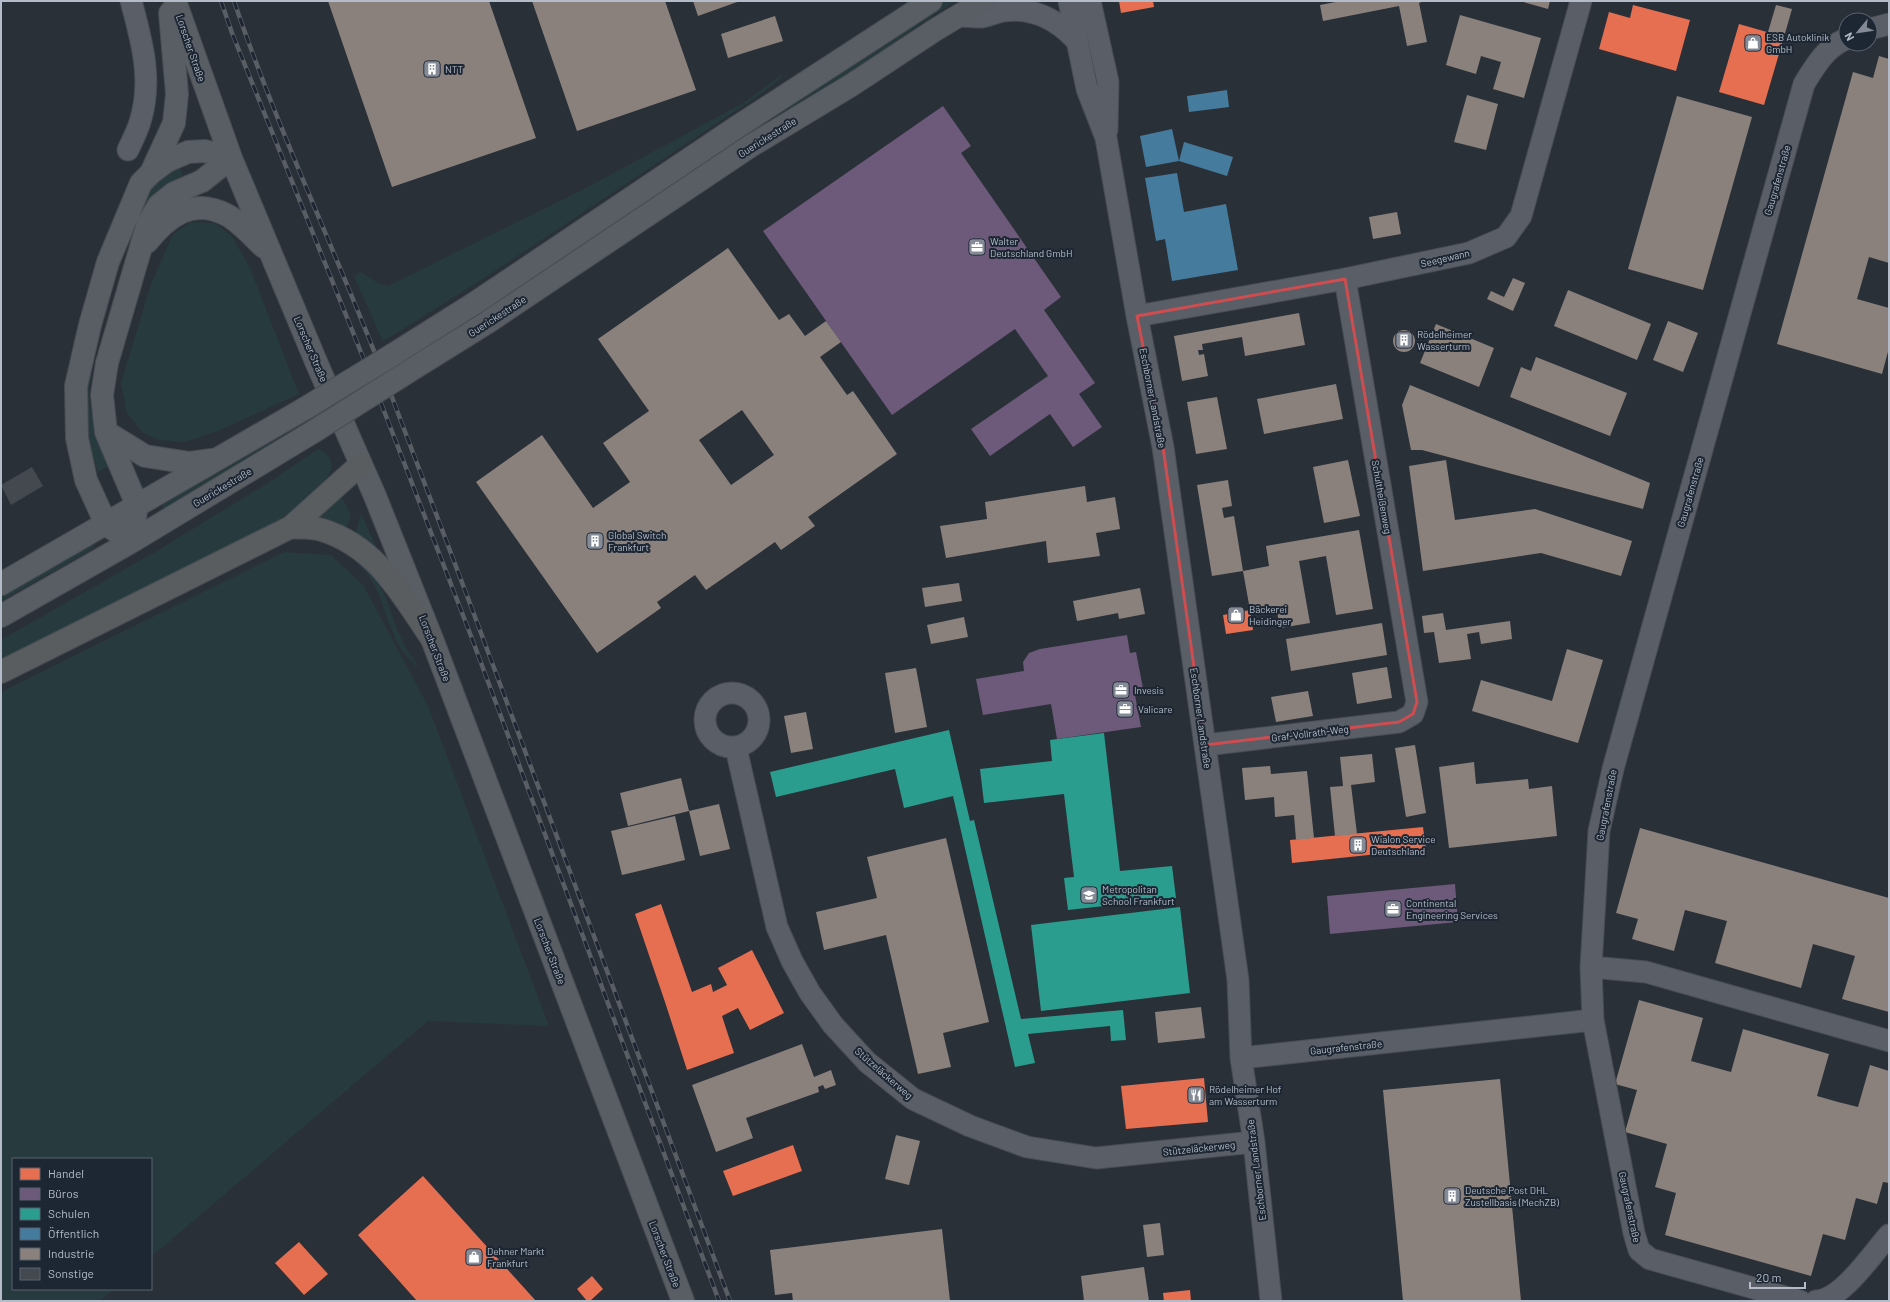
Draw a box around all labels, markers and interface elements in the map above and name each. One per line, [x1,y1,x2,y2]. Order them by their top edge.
north arrow [1838,12,1878,52]
street label: Lorscher Straße [174,13,208,83]
place label: ESB Autoklinik GmbH [1766,31,1829,55]
text: N [1841,31,1856,43]
shop icon: ESB Autoklinik GmbH [1743,33,1763,53]
building icon: NTT [422,59,442,79]
place label: NTT [445,63,463,75]
street label: Guerickestraße [736,114,798,160]
street label: Gaugrafenstraße [1761,144,1793,216]
place label: Walter Deutschland GmbH [990,235,1073,259]
office icon: Walter Deutschland GmbH [967,237,987,257]
street label: Seegewann [1419,247,1471,269]
street label: Guerickestraße [466,293,528,339]
street label: Lorscher Straße [292,314,330,384]
place label: Rödelheimer Wasserturm [1417,328,1472,352]
building icon: Rödelheimer Wasserturm [1394,330,1414,350]
street label: Eschborner Landstraße [1137,347,1169,449]
street label: Gaugrafenstraße [1674,456,1706,528]
street label: Schultheißenweg [1370,459,1394,535]
street label: Guerickestraße [190,465,254,509]
place label: Global Switch Frankfurt [608,529,666,553]
building icon: Global Switch Frankfurt [585,531,605,551]
place label: Bäckerei Heidinger [1249,603,1292,627]
shop icon: Bäckerei Heidinger [1226,605,1246,625]
street label: Lorscher Straße [417,613,453,683]
street label: Eschborner Landstraße [1188,667,1214,769]
office icon: Invesis [1111,680,1131,700]
place label: Invesis [1134,684,1164,696]
office icon: Valicare [1115,699,1135,719]
place label: Valicare [1138,703,1173,715]
street label: Graf-Vollrath-Weg [1271,722,1349,744]
street label: Gaugrafenstraße [1593,768,1619,842]
place label: Wialon Service Deutschland [1371,833,1435,857]
building icon: Wialon Service Deutschland [1348,835,1368,855]
place label: Metropolitan School Frankfurt [1102,883,1175,907]
school or university icon: Metropolitan School Frankfurt [1079,885,1099,905]
place label: Continental Engineering Services [1406,897,1498,921]
office icon: Continental Engineering Services [1383,899,1403,919]
street label: Lorscher Straße [532,916,568,986]
street label: Gaugrafenstraße [1309,1037,1383,1057]
street label: Stützeläckerweg [853,1045,915,1101]
place label: Rödelheimer Hof am Wasserturm [1209,1083,1282,1107]
restaurant icon: Rödelheimer Hof am Wasserturm [1186,1085,1206,1105]
street label: Eschborner Landstraße [1244,1119,1268,1221]
street label: Stützeläckerweg [1162,1138,1236,1158]
legend [12,1158,152,1290]
text: Handel [48,1166,84,1180]
street label: Gaugrafenstraße [1617,1170,1643,1244]
place label: Deutsche Post DHL Zustellbasis (MechZB) [1465,1184,1559,1208]
text: Büros [48,1186,79,1200]
building icon: Deutsche Post DHL Zustellbasis (MechZB) [1442,1186,1462,1206]
text: Schulen [48,1206,90,1220]
street label: Lorscher Straße [647,1219,683,1289]
text: Öffentlich [48,1226,99,1240]
place label: Dehner Markt Frankfurt [487,1245,545,1269]
text: Industrie [48,1246,94,1260]
shop icon: Dehner Markt Frankfurt [464,1247,484,1267]
scale bar [1750,1264,1805,1290]
text: Sonstige [48,1266,94,1280]
text: 20 m [1756,1270,1782,1284]

